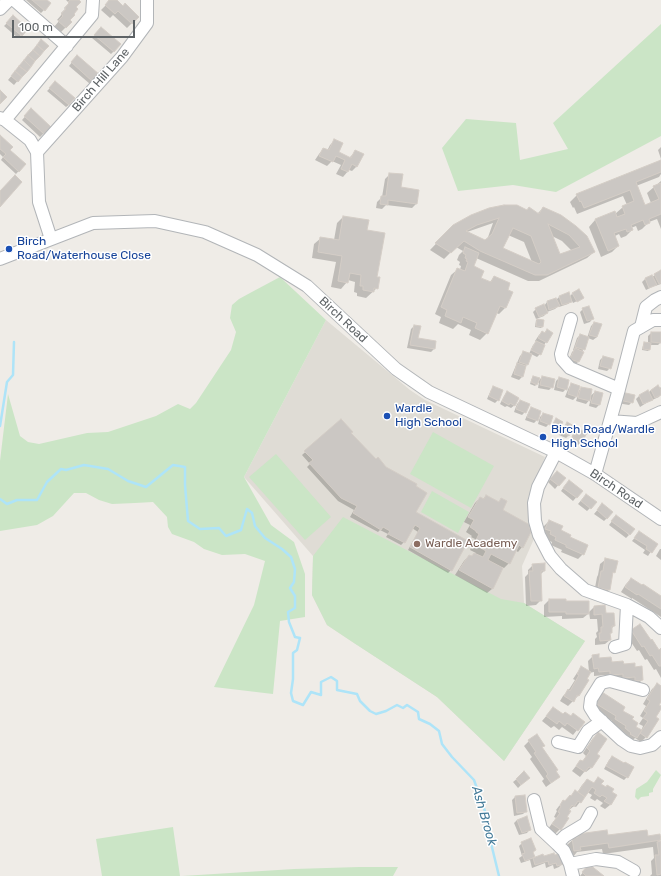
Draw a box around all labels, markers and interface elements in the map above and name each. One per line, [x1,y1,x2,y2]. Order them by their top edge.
scale bar [14,12,137,38]
text: 100 m [19,20,53,34]
street label: Birch Hill Lane [69,45,133,115]
place label: Birch Road/Waterhouse Close [17,235,151,263]
marker: Birch Road/Waterhouse Close [4,244,14,254]
street label: Birch Road [316,294,370,346]
place label: Wardle High School [395,402,462,430]
marker: Wardle High School [382,411,392,421]
place label: Birch Road/Wardle High School [551,423,655,451]
marker: Birch Road/Wardle High School [538,432,548,442]
street label: Birch Road [587,466,645,512]
place label: Wardle Academy [425,537,517,551]
marker: Wardle Academy [412,539,422,549]
water label: Ash Brook [468,784,500,848]

